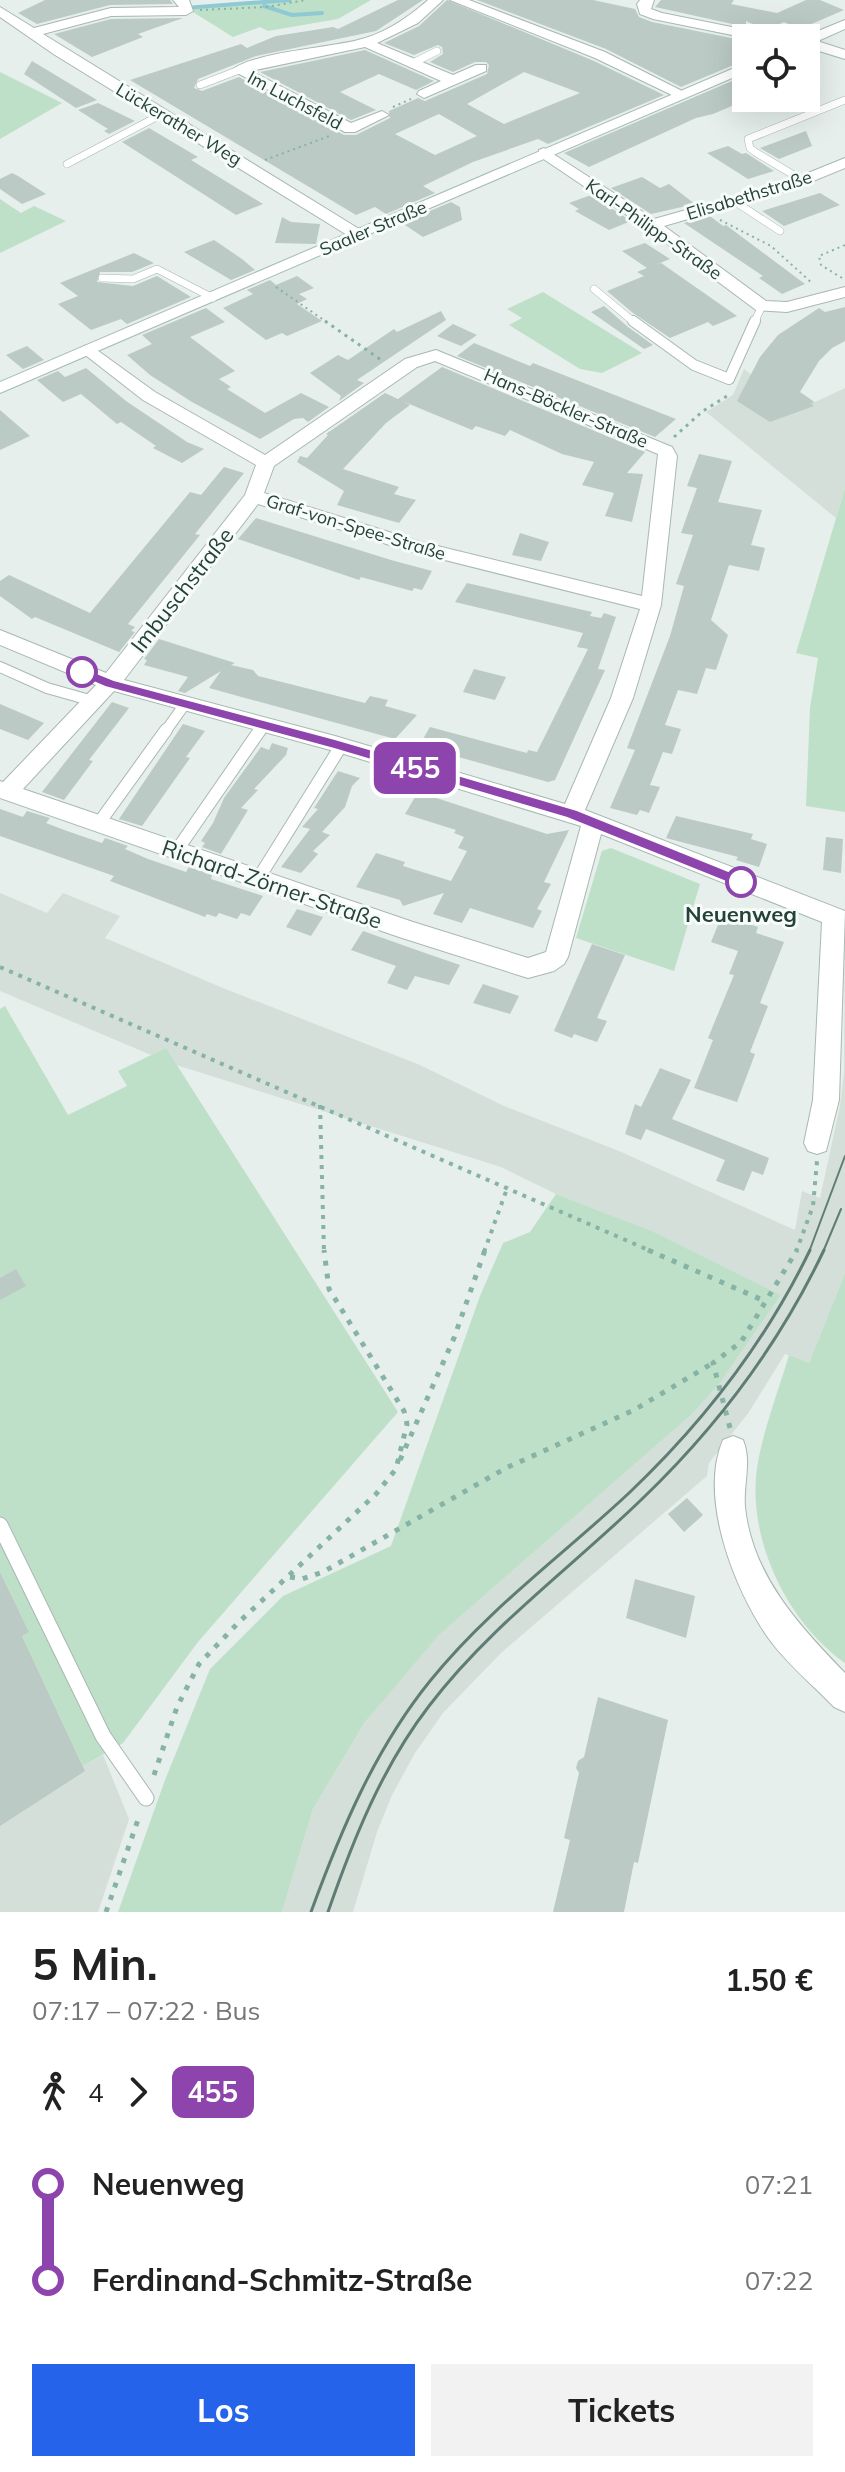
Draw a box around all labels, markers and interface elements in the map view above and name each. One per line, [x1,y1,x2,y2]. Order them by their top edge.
map controls [732,24,820,112]
button: locate [732,24,820,112]
street label: Im Luchsfeld [244,65,346,135]
street label: Lückerather Weg [112,77,246,171]
street label: Elisabethstraße [684,165,814,225]
street label: Karl-Philipp-Straße [581,173,727,285]
street label: Saaler Straße [316,195,430,261]
street label: Hans-Böckler-Straße [481,363,651,453]
street label: Graf-von-Spee-Straße [264,489,448,565]
street label: Imbuschstraße [124,522,240,658]
unlabelled marker [67,657,97,687]
line badge: 455 [369,742,461,794]
text: 455 [390,750,440,785]
street label: Richard-Zörner-Straße [158,833,386,935]
marker: Neuenweg [726,867,756,897]
place label: Neuenweg [685,900,797,928]
text: 5 Min. [32,1936,158,1991]
text: 1.50 € [725,1961,813,1999]
text: 07:17 – 07:22 · Bus [32,1994,261,2027]
icon: walk [32,2070,76,2114]
icon: forward [116,2070,160,2114]
text: 455 [188,2074,238,2109]
text: 4 [88,2076,104,2109]
text: Neuenweg [92,2165,245,2203]
text: 07:21 [745,2168,813,2201]
text: Ferdinand-Schmitz-Straße [92,2261,473,2299]
text: 07:22 [745,2264,813,2297]
button: Los [32,2364,415,2456]
button: Tickets [431,2364,813,2456]

